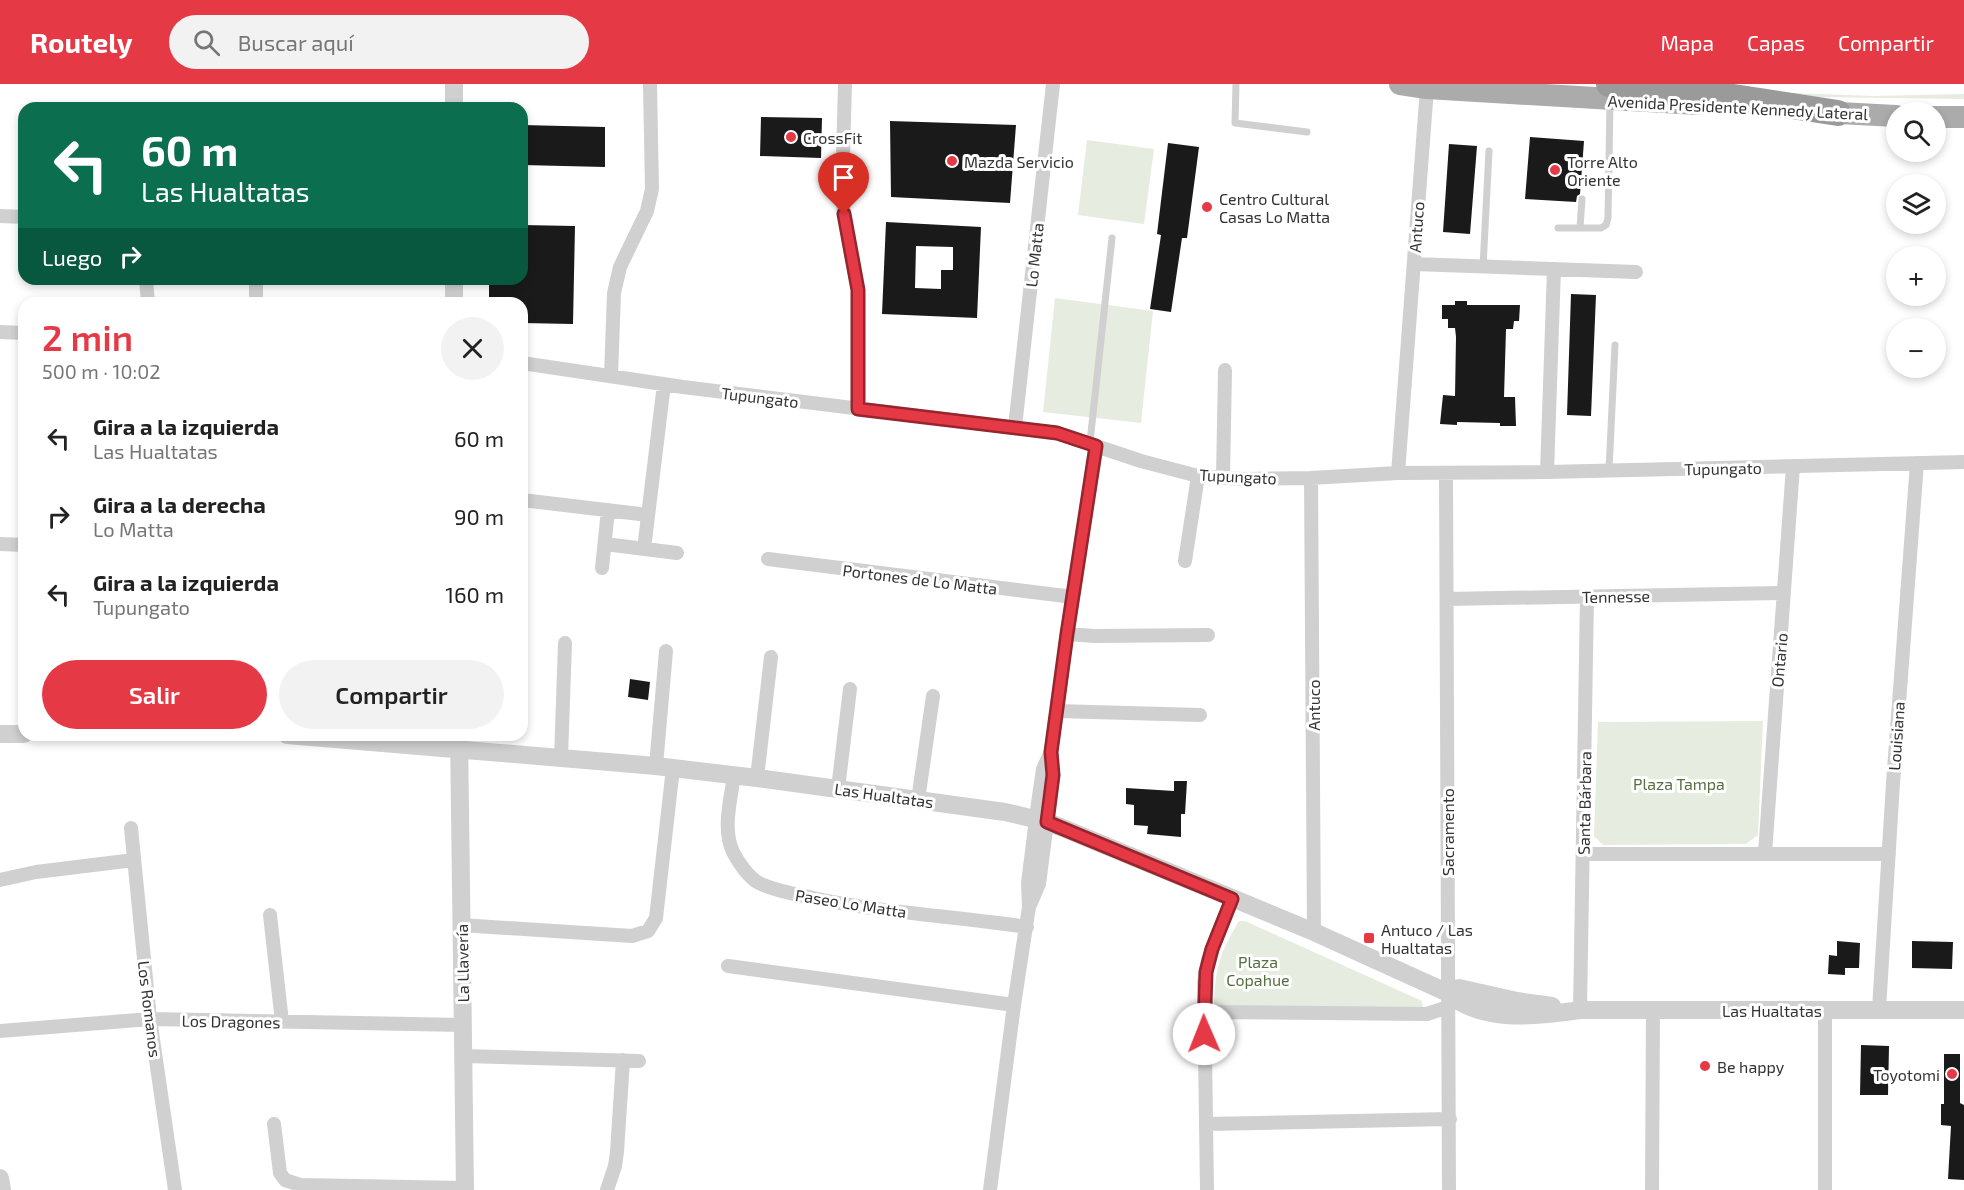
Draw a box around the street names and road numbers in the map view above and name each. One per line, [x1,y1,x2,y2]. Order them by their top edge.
street label: Avenida Presidente Kennedy Lateral [1607,91,1869,123]
street label: Antuco [1405,201,1427,253]
street label: Lo Matta [1021,222,1047,288]
street label: Tupungato [720,383,800,411]
street label: Tupungato [1684,458,1762,478]
street label: Tupungato [1199,464,1277,488]
street label: Portones de Lo Matta [842,560,998,598]
street label: Tennesse [1582,586,1650,606]
street label: Ontario [1767,632,1791,688]
street label: Antuco [1304,679,1323,731]
street label: Louisiana [1884,701,1908,771]
street label: Santa Bárbara [1574,751,1594,855]
street label: Las Hualtatas [833,779,935,811]
street label: Sacramento [1438,788,1457,876]
street label: Paseo Lo Matta [794,885,908,921]
street label: La Llavería [452,924,472,1002]
street label: Los Romanos [135,960,165,1058]
street label: Las Hualtatas [1722,1001,1822,1020]
street label: Los Dragones [181,1011,281,1031]

